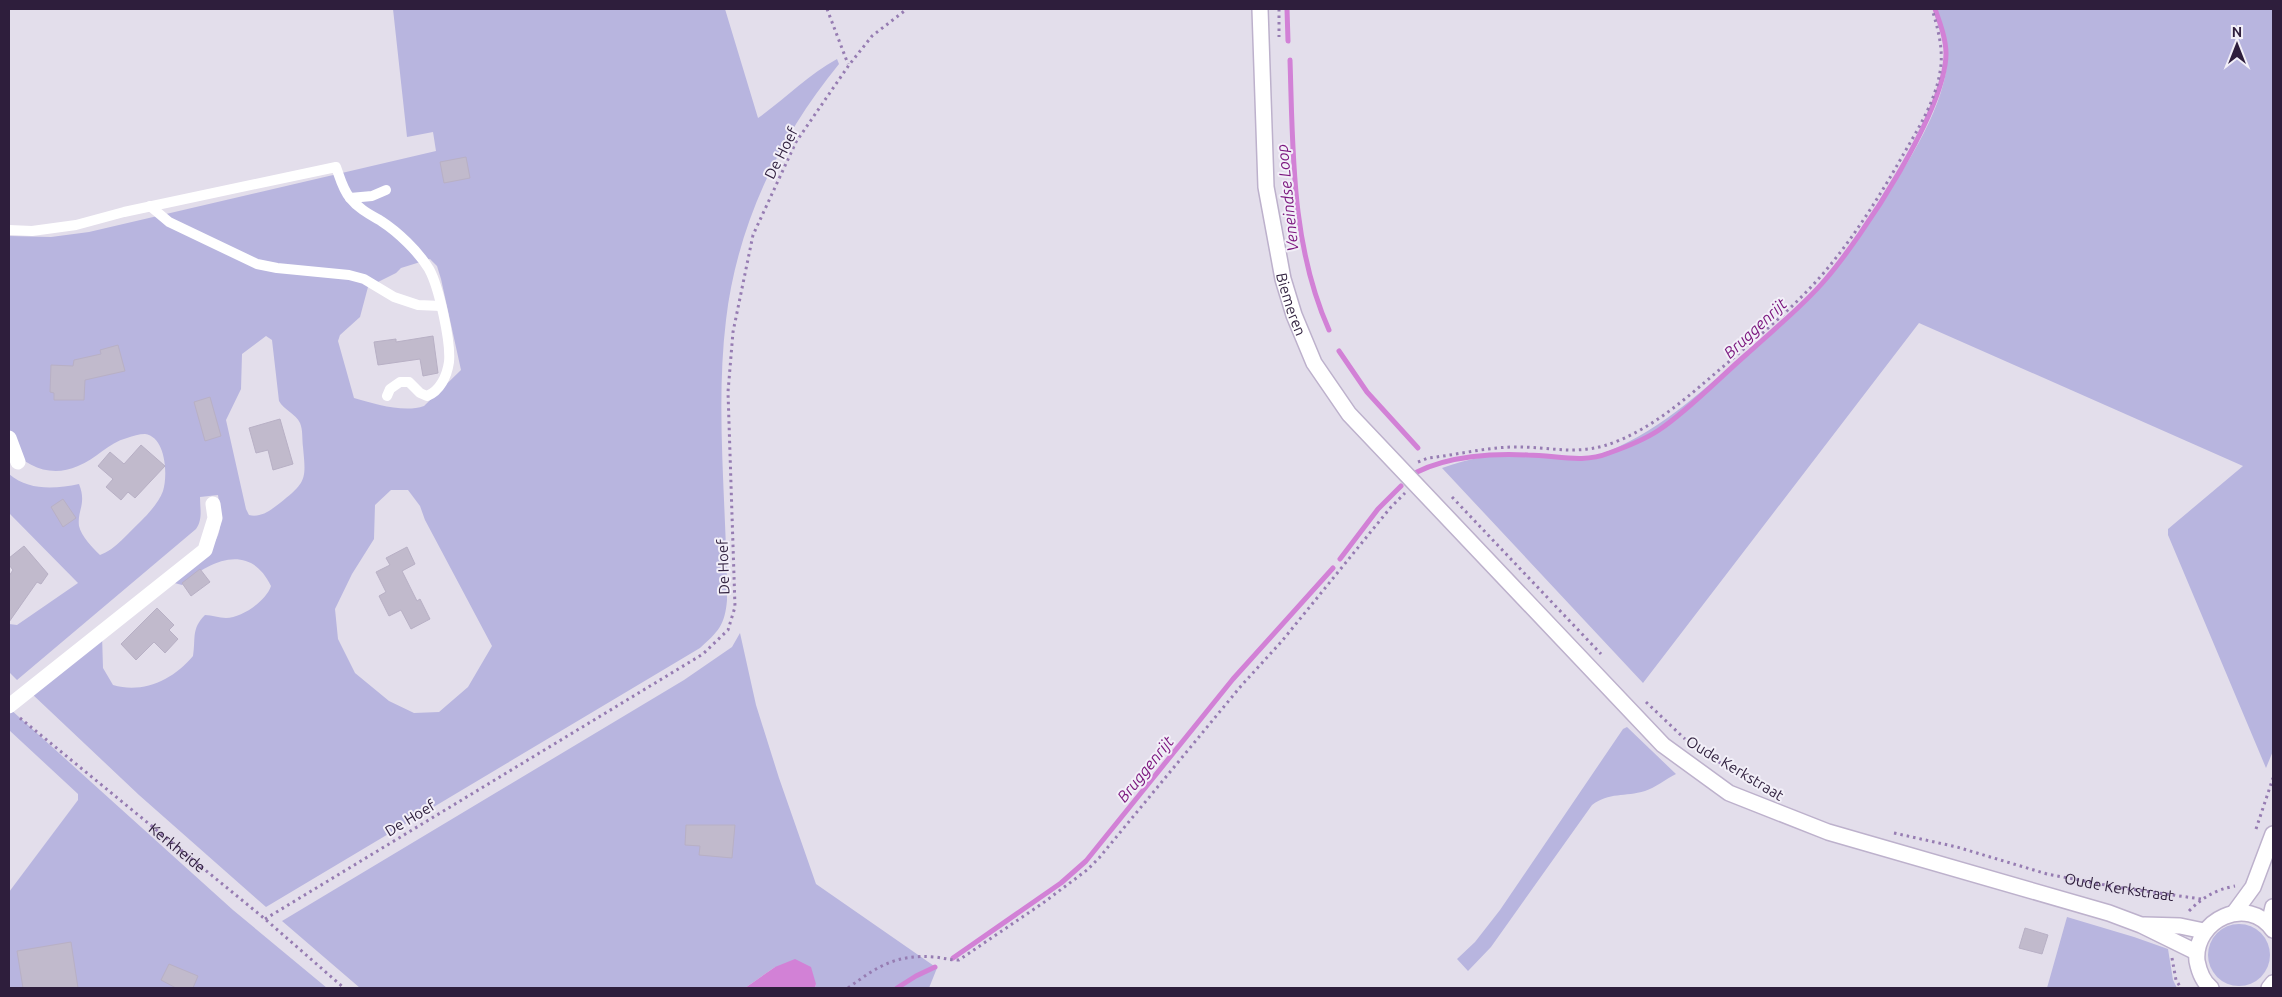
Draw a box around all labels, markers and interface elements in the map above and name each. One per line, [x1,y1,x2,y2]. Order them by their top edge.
north arrow [2212,20,2262,70]
text: N [2232,24,2242,40]
street label: De Hoef [761,124,801,182]
water label: Veneindse Loop [1272,143,1302,253]
street label: Biemeren [1274,271,1310,338]
water label: Bruggenrijt [1720,294,1791,362]
street label: De Hoef [714,539,732,595]
water label: Bruggenrijt [1113,732,1177,805]
street label: Oude Kerkstraat [1683,732,1787,804]
street label: De Hoef [382,796,438,840]
street label: Kerkheide [146,819,209,876]
street label: Oude Kerkstraat [2063,869,2175,904]

